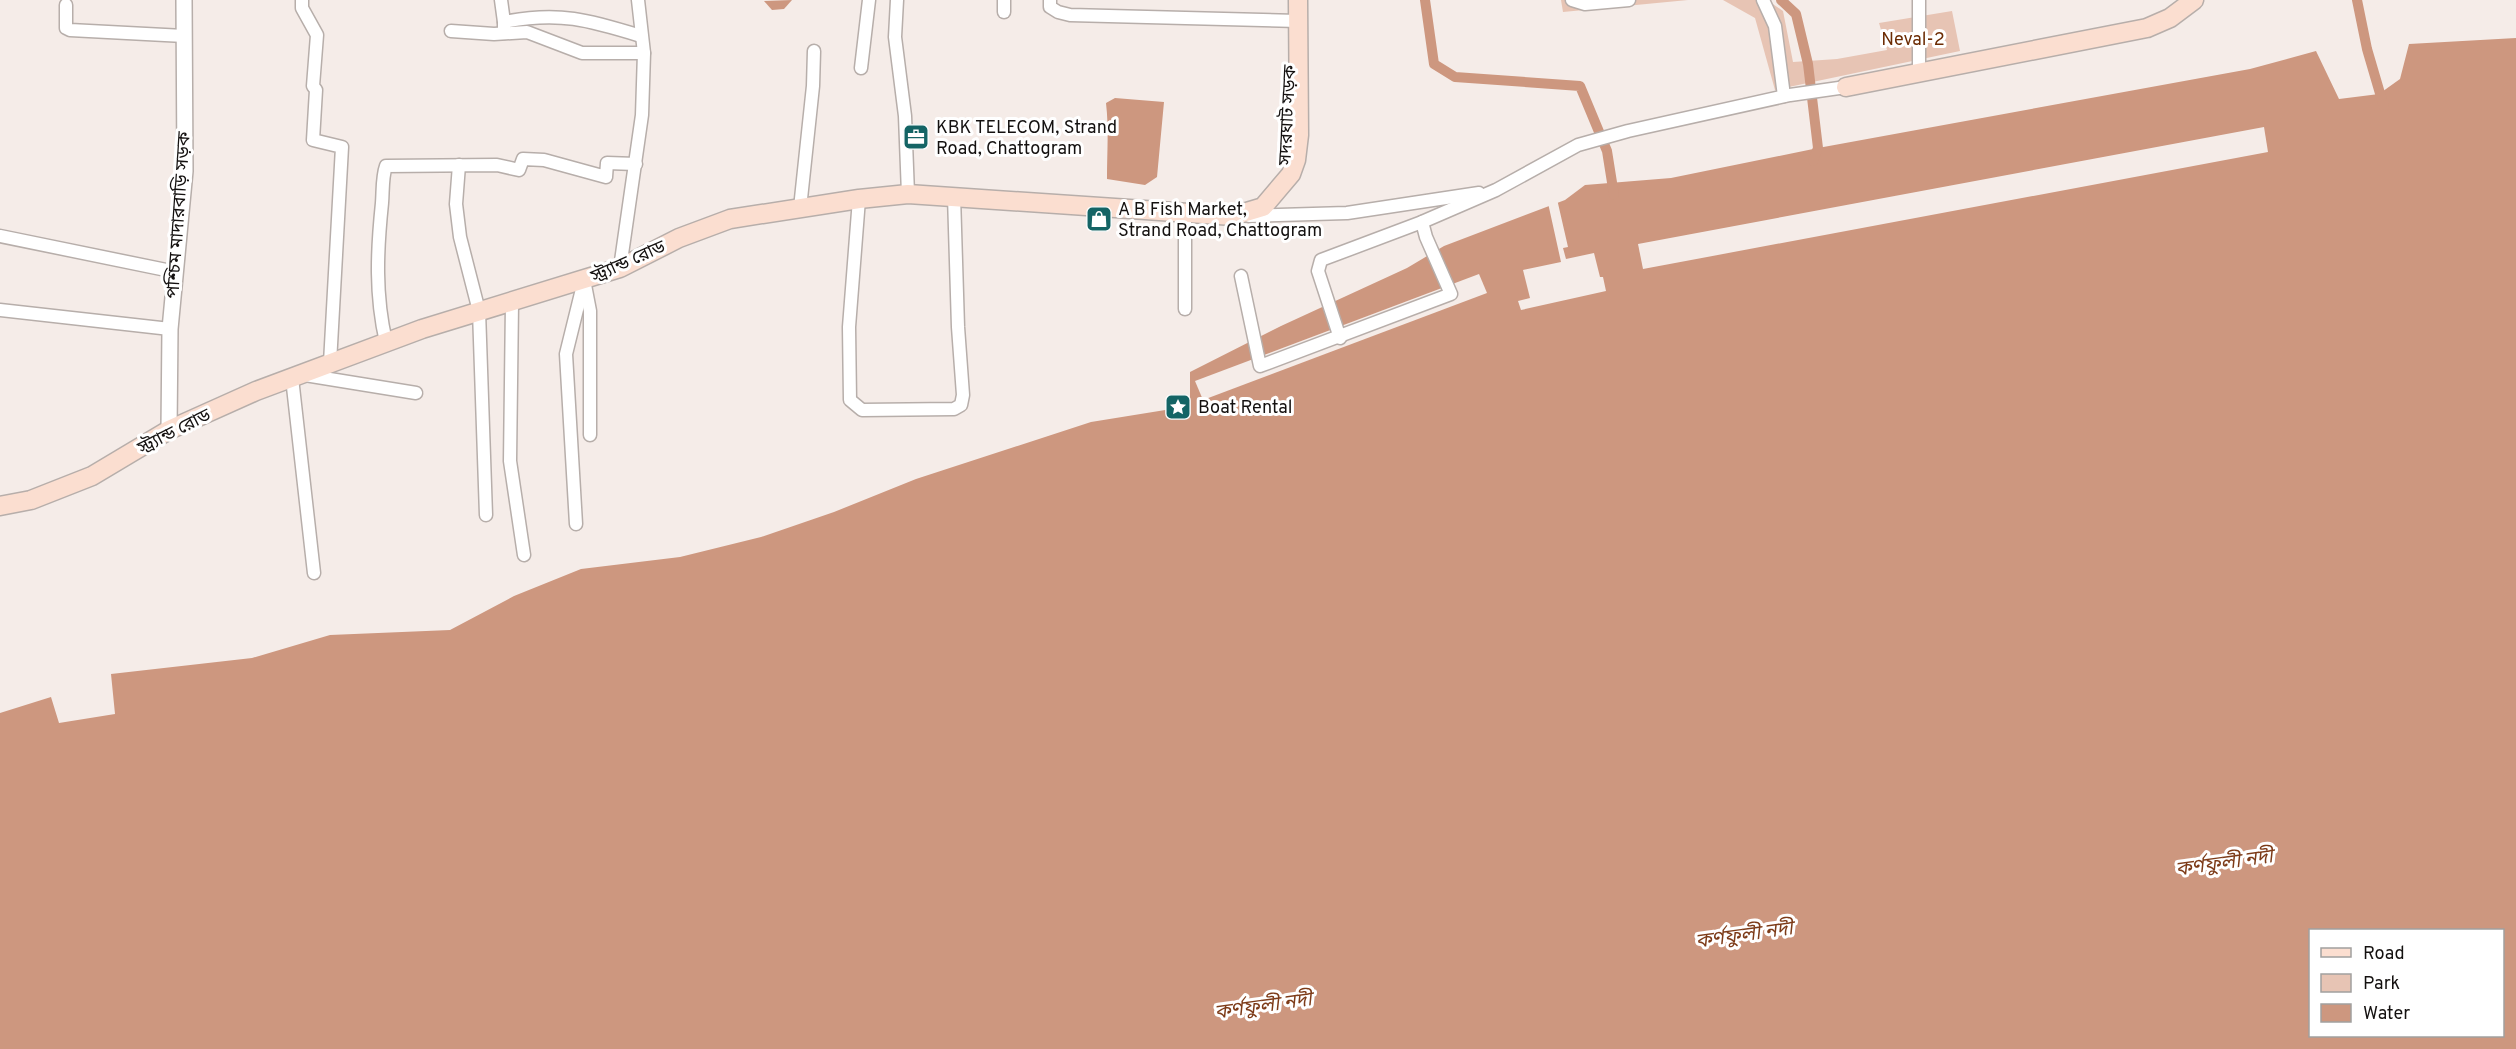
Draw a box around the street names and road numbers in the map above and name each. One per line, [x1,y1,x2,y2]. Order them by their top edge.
street label: সদরঘাট সড়ক [1274,64,1303,167]
street label: পশ্চিম মাদারবাড়ি সড়ক [162,130,197,299]
street label: স্ট্র্যান্ড রোড [587,236,670,289]
street label: স্ট্র্যান্ড রোড [133,404,215,461]

